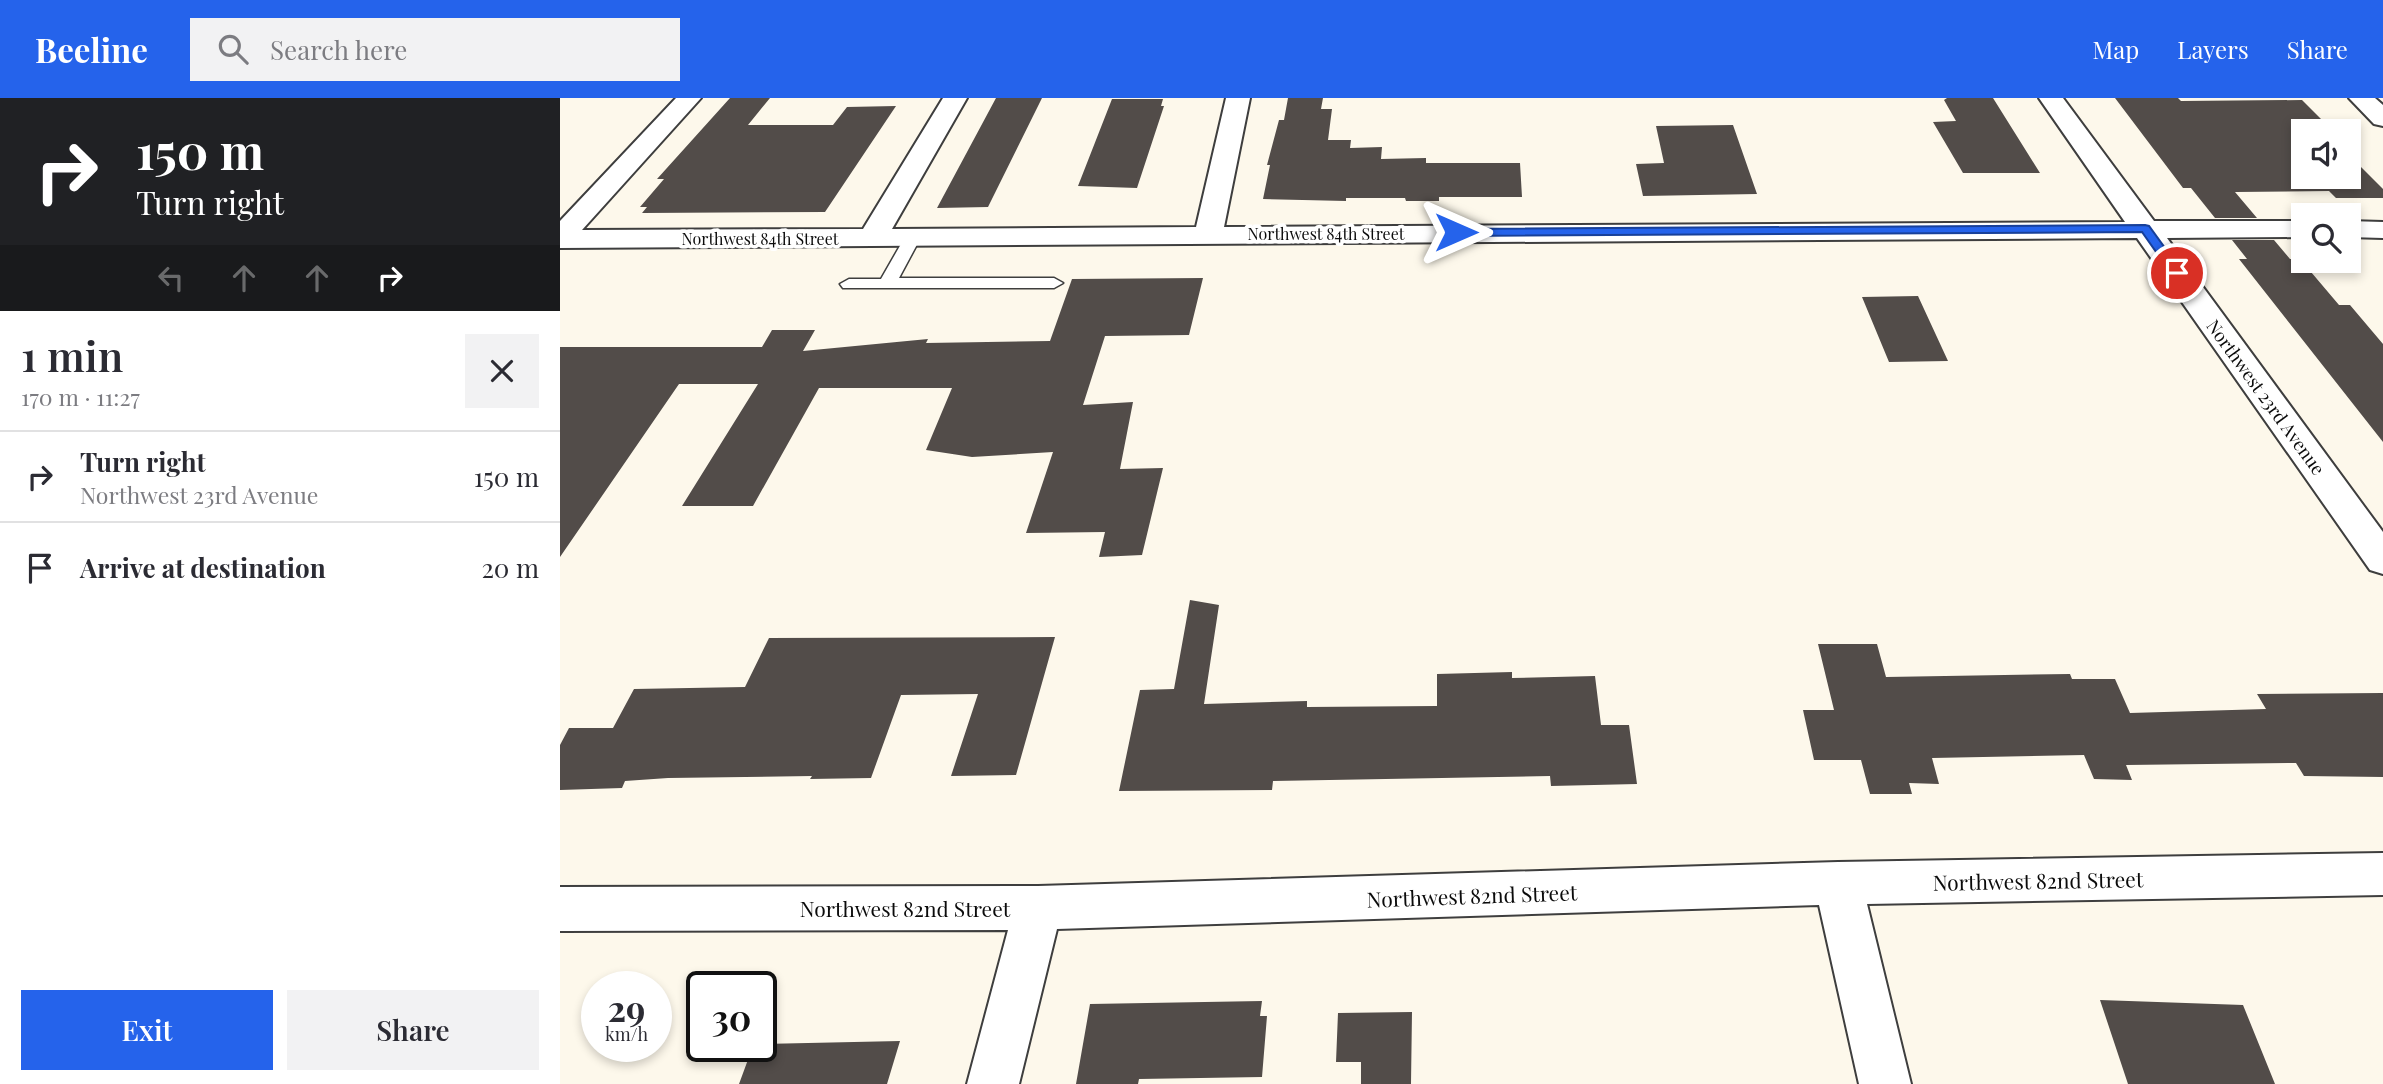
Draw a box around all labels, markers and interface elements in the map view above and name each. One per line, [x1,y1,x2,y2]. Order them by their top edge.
search box [190,18,680,81]
text: Beeline [35,27,148,71]
icon: search [214,30,252,68]
text: Search here [270,32,407,67]
text: Map [2093,33,2139,65]
text: Layers [2177,33,2249,65]
text: Share [2287,33,2348,65]
text: 150 m [136,117,264,182]
map controls [2291,119,2361,273]
button: sound [2291,119,2361,189]
icon: right [21,126,112,217]
text: Turn right [136,180,284,223]
position arrow [1419,195,1493,269]
button: search [2291,203,2361,273]
street label: Northwest 84th Street [1248,223,1405,244]
street label: Northwest 84th Street [682,228,839,249]
pin [2147,243,2207,303]
icon: arrive [2158,254,2196,292]
icon: left [152,259,190,297]
icon: ahead [225,259,263,297]
icon: ahead [298,259,336,297]
icon: right [371,259,409,297]
street label: Northwest 23rd Avenue [2201,314,2331,480]
text: 1 min [21,327,123,383]
button: close [465,334,539,408]
text: 170 m · 11:27 [21,381,140,412]
text: Turn right [80,444,206,479]
icon: right [21,458,59,496]
text: 150 m [474,459,539,494]
text: Northwest 23rd Avenue [80,479,318,510]
icon: arrive [21,549,59,587]
text: Arrive at destination [80,550,326,585]
text: 20 m [481,550,539,585]
street label: Northwest 82nd Street [1933,864,2144,896]
street label: Northwest 82nd Street [1366,877,1578,913]
street label: Northwest 82nd Street [800,894,1011,922]
speed limit sign: 30 [686,971,777,1062]
text: 29 [608,984,645,1031]
button: Exit [21,990,273,1070]
button: Share [287,990,539,1070]
text: km/h [605,1022,648,1046]

